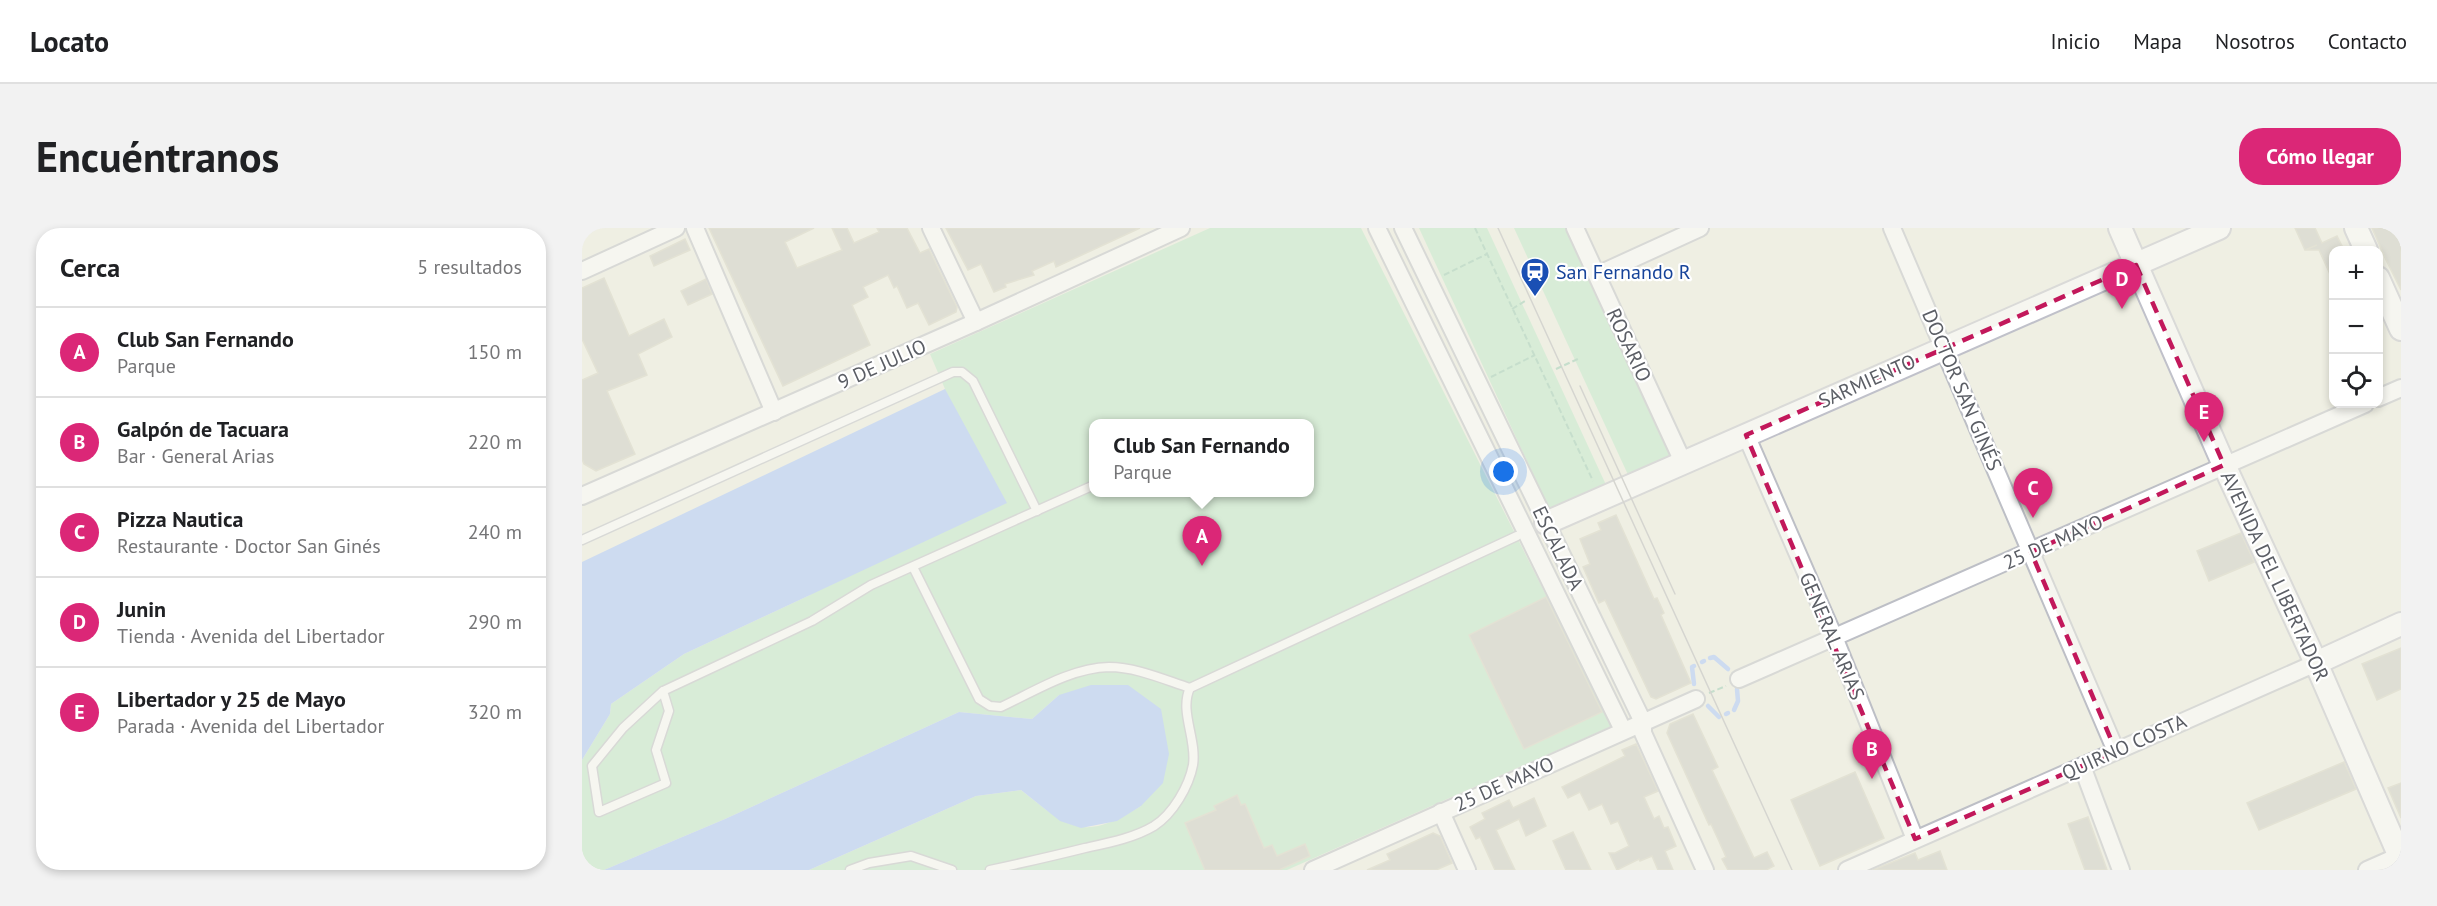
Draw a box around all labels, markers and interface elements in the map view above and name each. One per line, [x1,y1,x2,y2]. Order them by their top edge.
text: Locato [30,23,109,60]
text: Inicio [2051,28,2100,55]
text: Mapa [2133,28,2182,55]
text: Nosotros [2215,28,2295,55]
text: Contacto [2328,28,2407,55]
button: Cómo llegar [2239,128,2401,185]
text: Encuéntranos [36,129,279,184]
map controls [2329,246,2383,408]
button: + [2329,246,2383,300]
text: Cerca [60,251,120,284]
text: 5 resultados [417,254,522,280]
station icon: San Fernando R [1519,256,1551,298]
place label: San Fernando R [1556,259,1691,285]
pin: D [2102,260,2142,309]
button: − [2329,300,2383,354]
street label: ROSARIO [1601,304,1657,386]
street label: DOCTOR SAN GINÉS [1916,305,2008,475]
text: Club San Fernando [117,325,294,353]
street label: 9 DE JULIO [834,333,930,395]
text: A [73,339,86,365]
text: 150 m [468,339,522,365]
street label: SARMIENTO [1814,348,1920,414]
text: Parque [117,353,176,379]
button: locate [2329,354,2383,408]
pin: E [2184,392,2224,442]
text: Galpón de Tacuara [117,415,289,443]
popup [1089,419,1314,497]
text: B [74,429,85,455]
text: 220 m [468,429,522,455]
text: Club San Fernando [1113,431,1290,459]
text: Bar · General Arias [117,443,274,469]
your location [1489,457,1518,486]
text: Parque [1113,459,1172,485]
street label: AVENIDA DEL LIBERTADOR [2215,467,2335,685]
pin: C [2014,468,2052,518]
street label: ESCALADA [1527,502,1590,595]
text: Pizza Nautica [117,505,243,533]
street label: 25 DE MAYO [1999,508,2107,576]
pin: A [1182,516,1222,566]
text: C [74,519,85,545]
text: 240 m [468,519,522,545]
text: Restaurante · Doctor San Ginés [117,533,381,559]
street label: GENERAL ARIAS [1793,568,1871,704]
text: Junin [117,595,166,623]
text: D [73,609,86,635]
text: 290 m [468,609,522,635]
text: Tienda · Avenida del Libertador [117,623,385,649]
text: Libertador y 25 de Mayo [117,685,346,713]
text: E [74,699,85,725]
text: 320 m [468,699,522,725]
street label: QUIRNO COSTA [2058,708,2191,786]
text: Parada · Avenida del Libertador [117,713,384,739]
pin: B [1852,730,1892,779]
street label: 25 DE MAYO [1450,750,1558,818]

